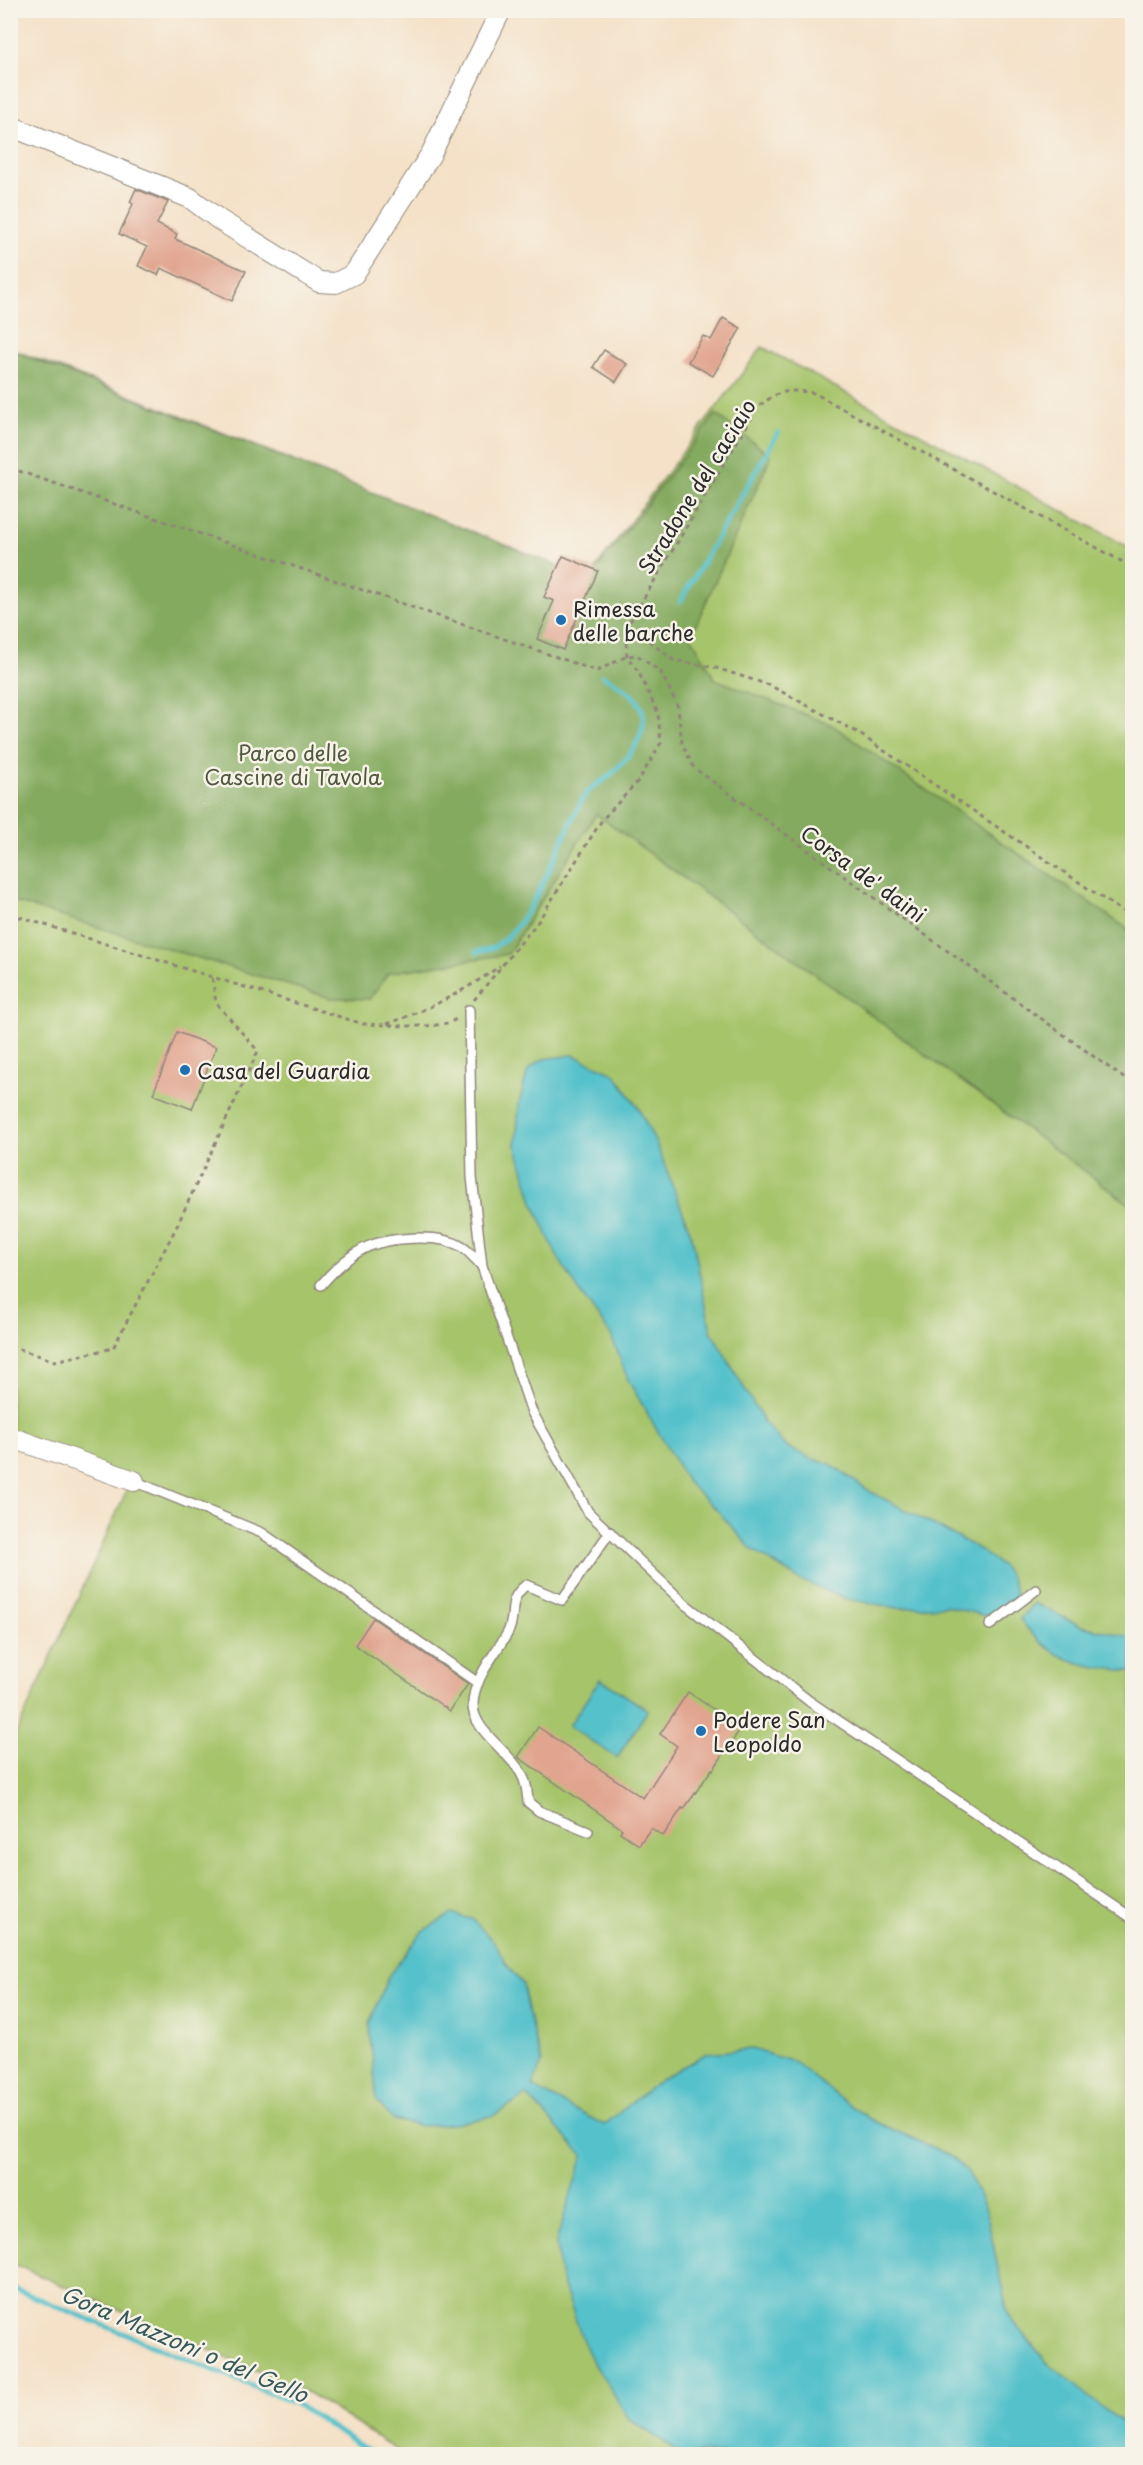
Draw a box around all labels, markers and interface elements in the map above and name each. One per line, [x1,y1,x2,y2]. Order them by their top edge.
street label: Stradone del caciaio [629,392,763,580]
place label: Rimessa delle barche [573,592,694,648]
marker: Rimessa delle barche [554,613,568,627]
park label: Parco delle Cascine di Tavola [204,736,382,792]
street label: Corsa de' daini [795,816,933,930]
place label: Casa del Guardia [197,1054,371,1086]
marker: Casa del Guardia [178,1063,192,1077]
place label: Podere San Leopoldo [713,1703,826,1759]
marker: Podere San Leopoldo [694,1724,708,1738]
water label: Gora Mazzoni o del Gello [56,2276,314,2410]

